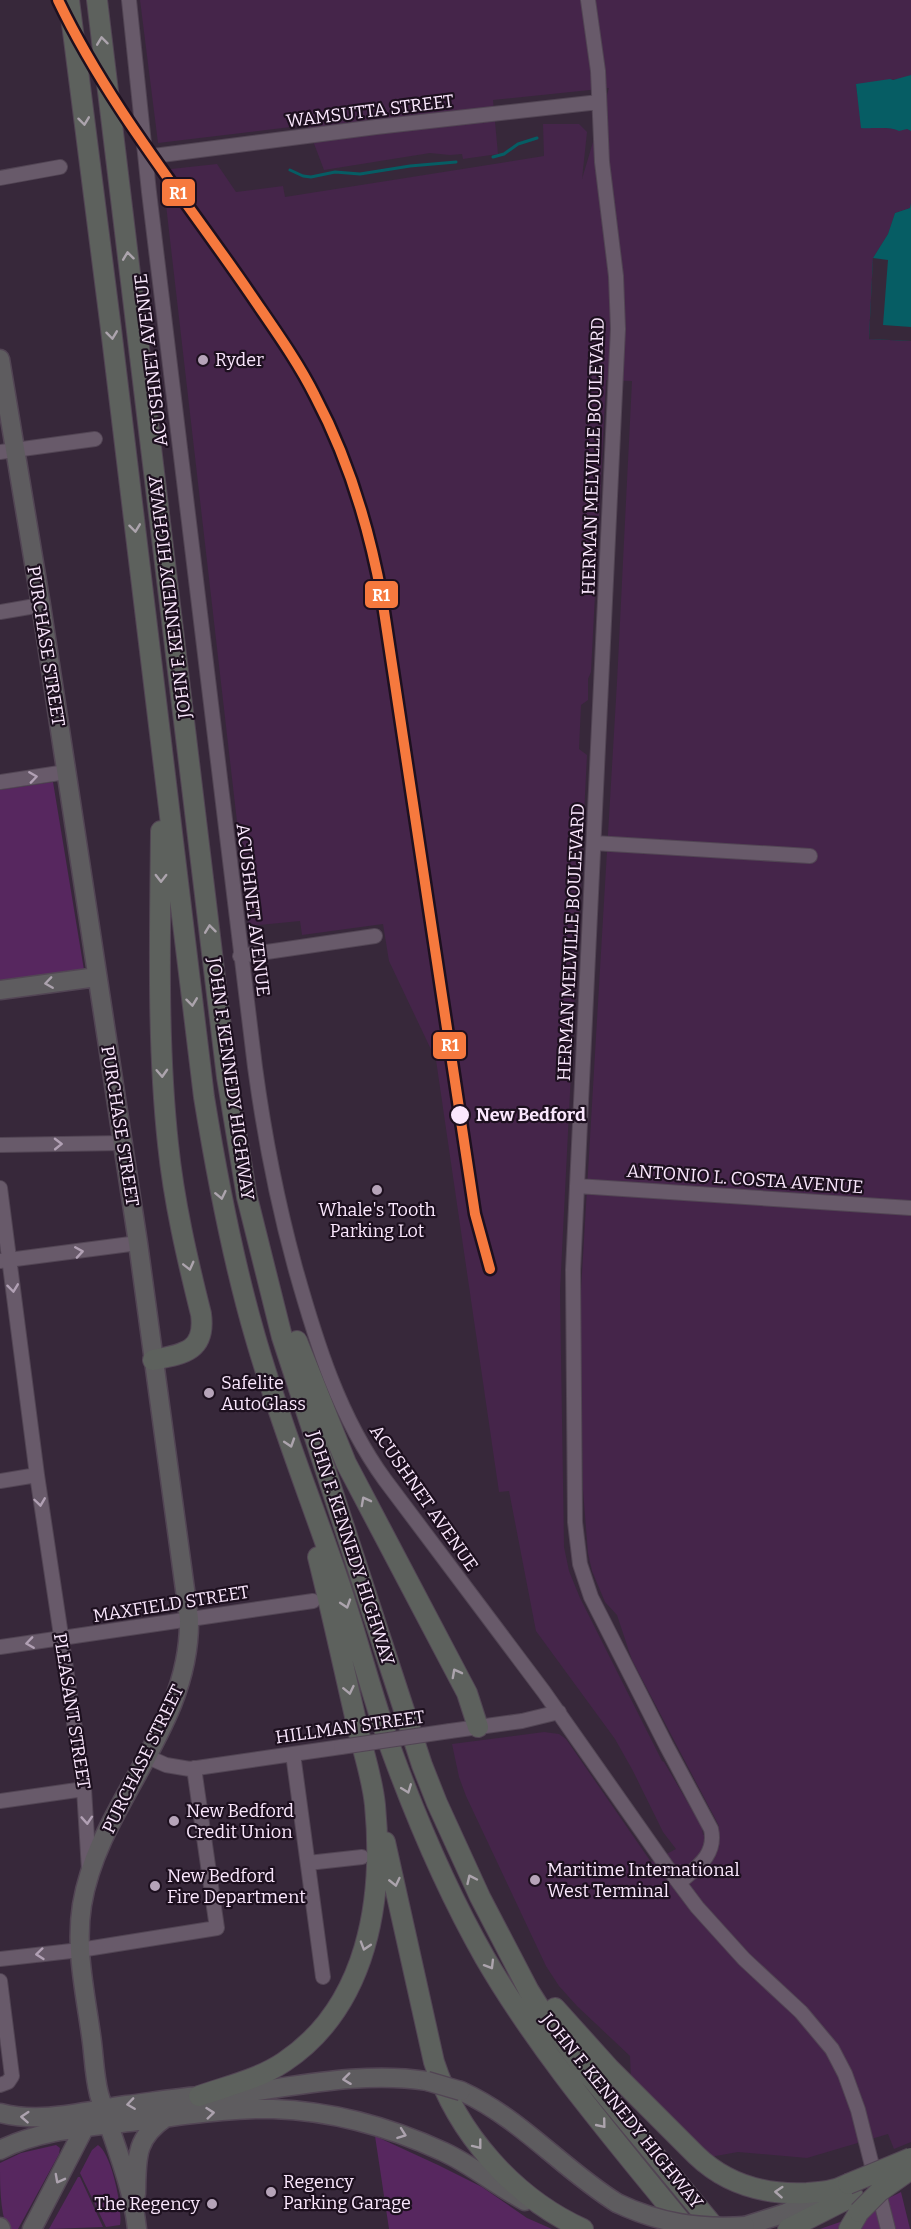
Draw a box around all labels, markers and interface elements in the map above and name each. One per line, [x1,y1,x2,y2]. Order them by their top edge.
one-way arrow [96,37,109,46]
street label: WAMSUTTA STREET [285,90,456,132]
one-way arrow [77,116,90,125]
line badge: R1 [161,178,196,207]
text: R1 [169,184,187,203]
one-way arrow [123,251,135,260]
street label: ACUSHNET AVENUE [129,272,173,448]
street label: HERMAN MELVILLE BOULEVARD [577,317,609,595]
one-way arrow [105,330,117,339]
place label: Ryder [215,349,264,371]
marker: Ryder [196,353,210,367]
street label: JOHN F. KENNEDY HIGHWAY [144,474,196,721]
one-way arrow [128,524,141,533]
street label: PURCHASE STREET [22,564,70,728]
line badge: R1 [364,580,399,609]
text: R1 [372,586,390,605]
one-way arrow [28,772,38,784]
street label: HERMAN MELVILLE BOULEVARD [553,803,589,1081]
street label: ACUSHNET AVENUE [231,822,275,998]
one-way arrow [155,873,167,882]
one-way arrow [204,924,217,933]
street label: JOHN F. KENNEDY HIGHWAY [203,955,259,1202]
one-way arrow [44,977,53,989]
one-way arrow [185,997,198,1006]
line badge: R1 [432,1031,467,1060]
text: R1 [441,1036,459,1055]
street label: PURCHASE STREET [96,1044,144,1208]
one-way arrow [156,1068,169,1077]
marker: New Bedford [449,1104,471,1126]
place label: New Bedford [476,1104,586,1126]
one-way arrow [54,1138,63,1150]
street label: ANTONIO L. COSTA AVENUE [626,1160,864,1198]
marker: Whale's Tooth Parking Lot [370,1183,384,1197]
one-way arrow [213,1189,226,1199]
place label: Whale's Tooth Parking Lot [318,1199,436,1242]
one-way arrow [74,1246,84,1258]
one-way arrow [182,1260,195,1270]
one-way arrow [6,1283,19,1292]
place label: Safelite AutoGlass [221,1372,306,1415]
marker: Safelite AutoGlass [202,1386,216,1400]
street label: ACUSHNET AVENUE [365,1420,483,1576]
street label: JOHN F. KENNEDY HIGHWAY [302,1427,399,1668]
one-way arrow [283,1437,295,1448]
one-way arrow [361,1496,372,1507]
one-way arrow [34,1497,46,1507]
street label: MAXFIELD STREET [91,1581,251,1627]
one-way arrow [339,1598,351,1609]
street label: PLEASANT STREET [49,1631,95,1791]
one-way arrow [26,1636,35,1648]
one-way arrow [452,1669,463,1679]
street label: PURCHASE STREET [97,1681,189,1837]
one-way arrow [342,1685,355,1695]
street label: HILLMAN STREET [274,1706,426,1748]
one-way arrow [399,1783,412,1794]
place label: New Bedford Credit Union [186,1800,294,1843]
marker: New Bedford Credit Union [167,1814,181,1828]
one-way arrow [80,1815,93,1824]
place label: Maritime International West Terminal [547,1859,740,1902]
place label: New Bedford Fire Department [167,1865,306,1908]
marker: Maritime International West Terminal [528,1873,542,1887]
one-way arrow [467,1875,479,1886]
one-way arrow [388,1877,401,1887]
marker: New Bedford Fire Department [148,1879,162,1893]
one-way arrow [360,1940,372,1951]
one-way arrow [35,1947,44,1960]
one-way arrow [482,1959,494,1969]
street label: JOHN F. KENNEDY HIGHWAY [536,2008,708,2213]
one-way arrow [343,2072,352,2085]
one-way arrow [127,2098,136,2110]
one-way arrow [205,2107,214,2120]
one-way arrow [21,2110,30,2123]
one-way arrow [595,2117,606,2128]
one-way arrow [396,2127,407,2140]
one-way arrow [471,2138,482,2149]
place label: Regency Parking Garage [283,2171,411,2214]
one-way arrow [55,2173,66,2183]
marker: Regency Parking Garage [264,2185,278,2199]
one-way arrow [774,2186,784,2199]
place label: The Regency [94,2193,200,2215]
marker: The Regency [205,2197,219,2211]

